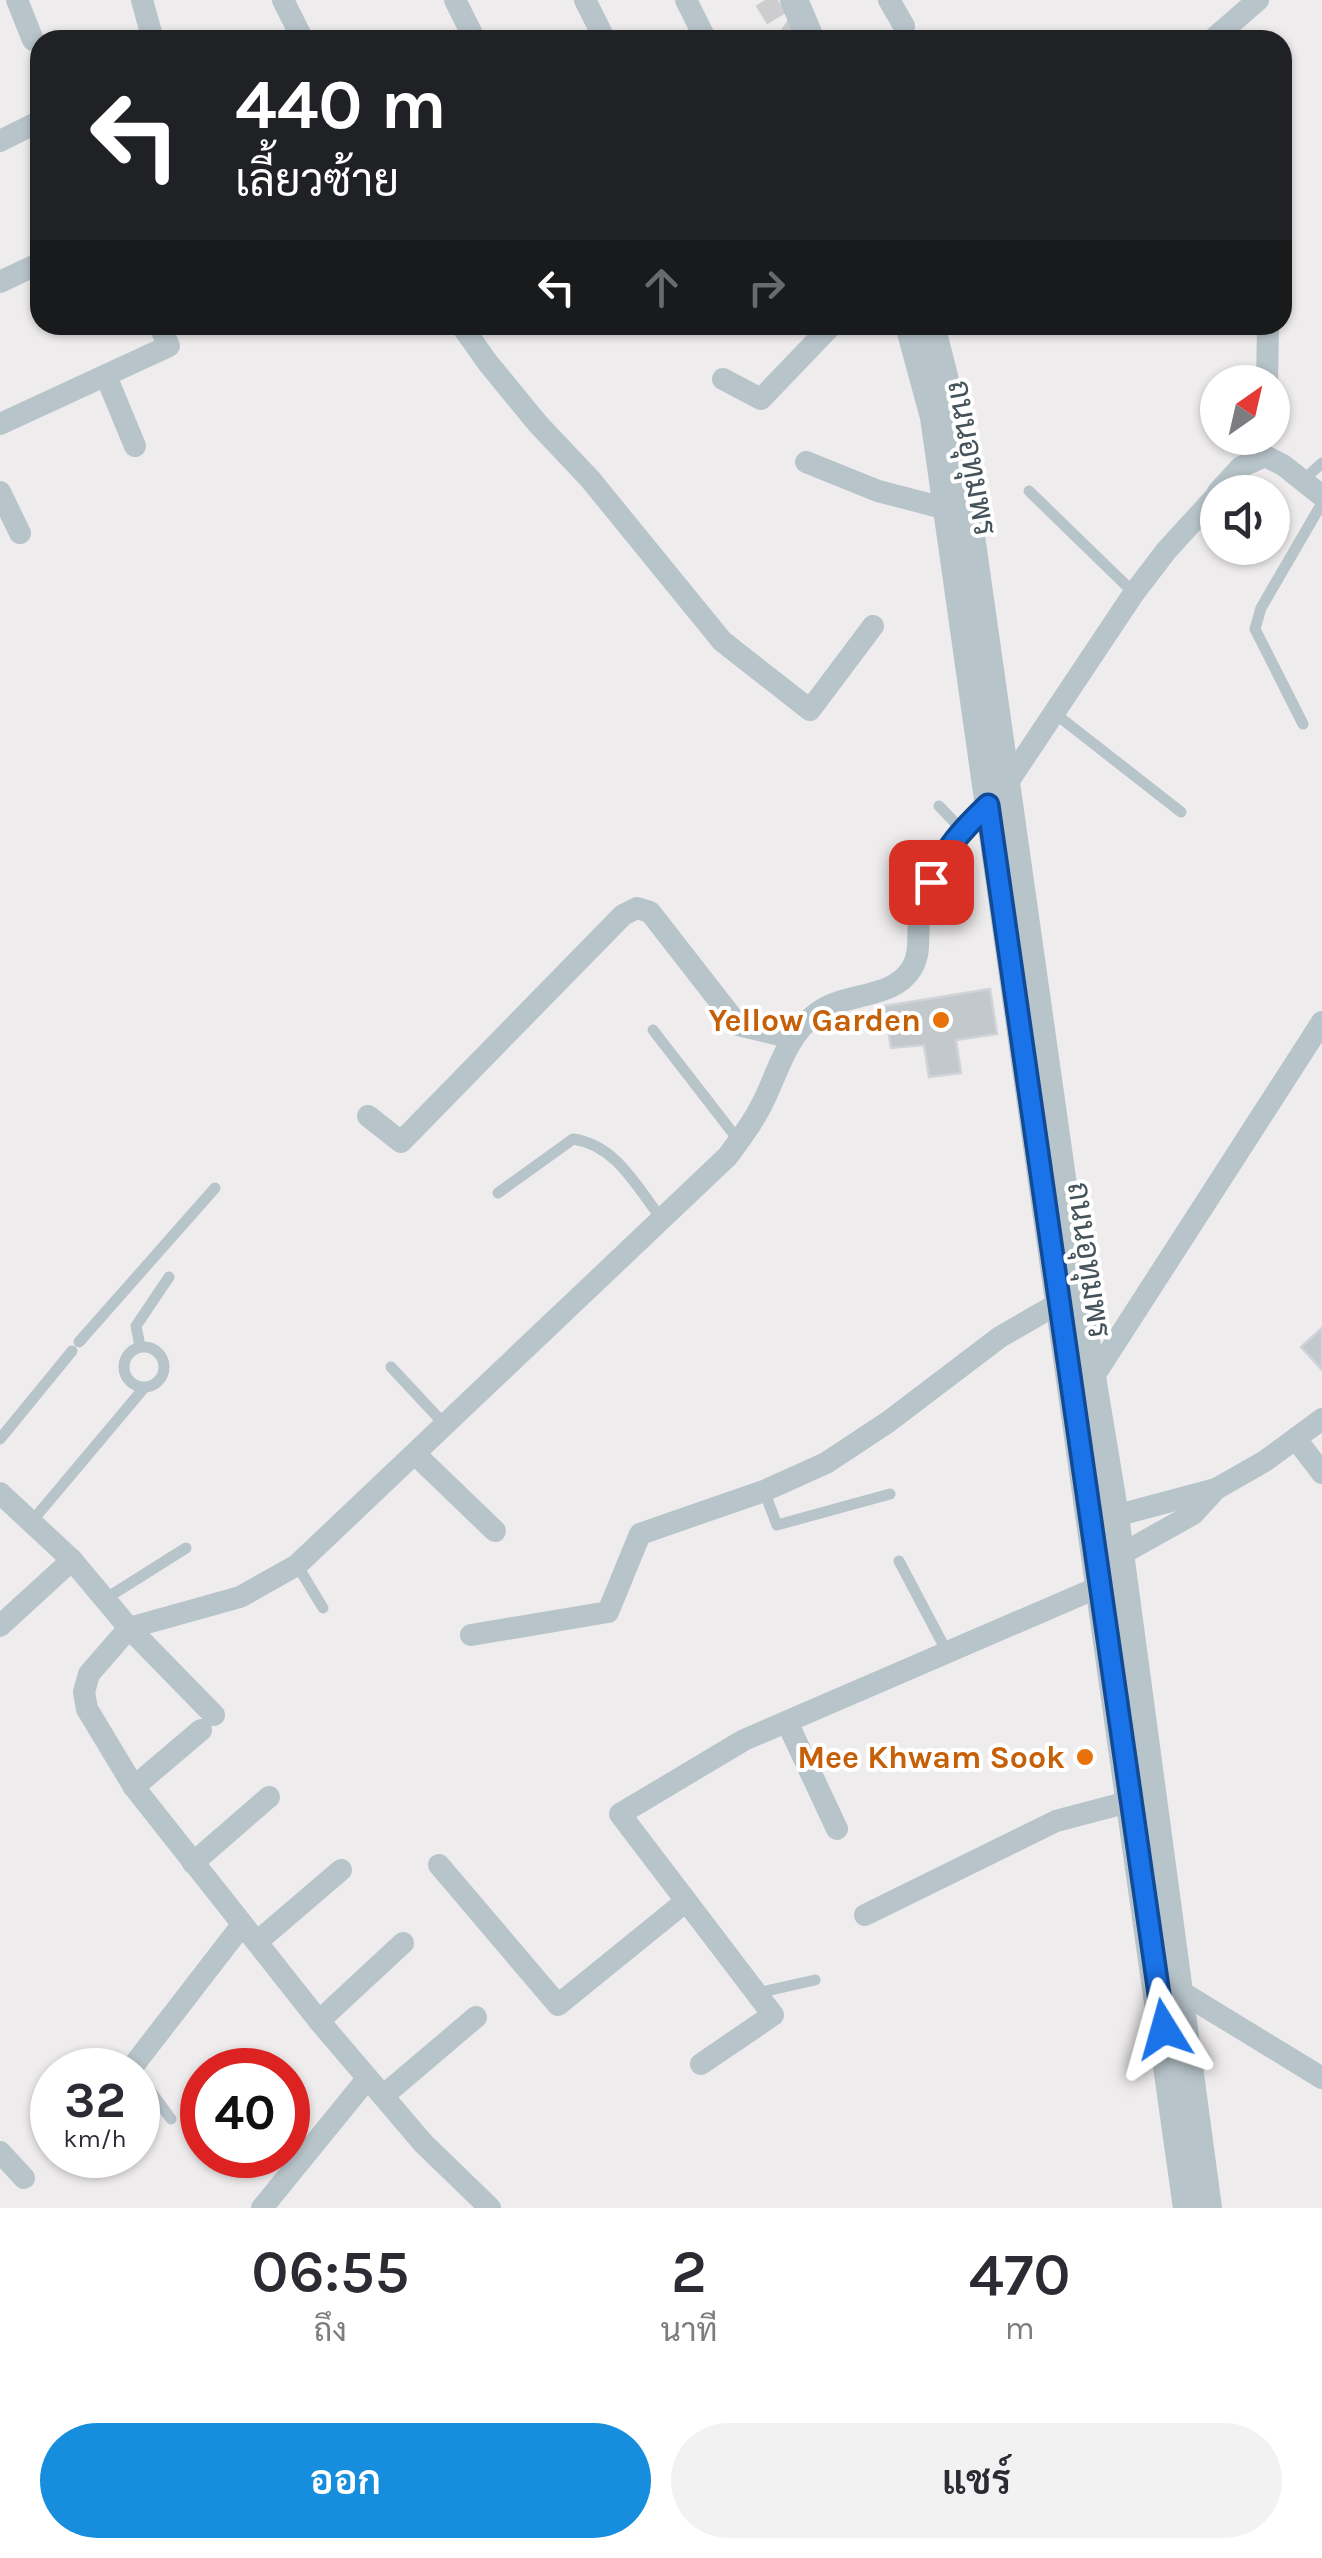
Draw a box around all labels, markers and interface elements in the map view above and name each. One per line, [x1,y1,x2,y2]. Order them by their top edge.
text: 440 m [235,64,447,146]
icon: left [70,70,200,200]
text: เลี้ยวซ้าย [235,155,399,207]
icon: left [529,260,584,315]
icon: ahead [634,260,689,315]
icon: right [739,260,794,315]
north arrow [1200,365,1290,455]
map controls [1200,365,1290,565]
street label: ถนนอุทุมพร [937,377,1004,539]
button: sound [1200,475,1290,565]
pin [889,840,974,925]
icon: arrive [904,855,959,910]
place label: Yellow Garden [708,1002,921,1039]
marker: Yellow Garden [930,1009,952,1031]
street label: ถนนอุทุมพร [1057,1180,1118,1341]
place label: Mee Khwam Sook [797,1739,1065,1776]
marker: Mee Khwam Sook [1074,1746,1096,1768]
position arrow [1112,1977,1216,2081]
speed limit sign: 40 [180,2048,310,2178]
text: 32 [64,2071,126,2130]
text: km/h [63,2124,127,2153]
text: 06:55 [251,2237,409,2307]
text: 2 [671,2237,707,2307]
text: 470 [969,2240,1071,2310]
text: m [1005,2310,1035,2347]
text: ถึง [314,2312,347,2349]
text: นาที [661,2312,718,2349]
button: ออก [40,2423,651,2538]
button: แชร์ [671,2423,1282,2538]

